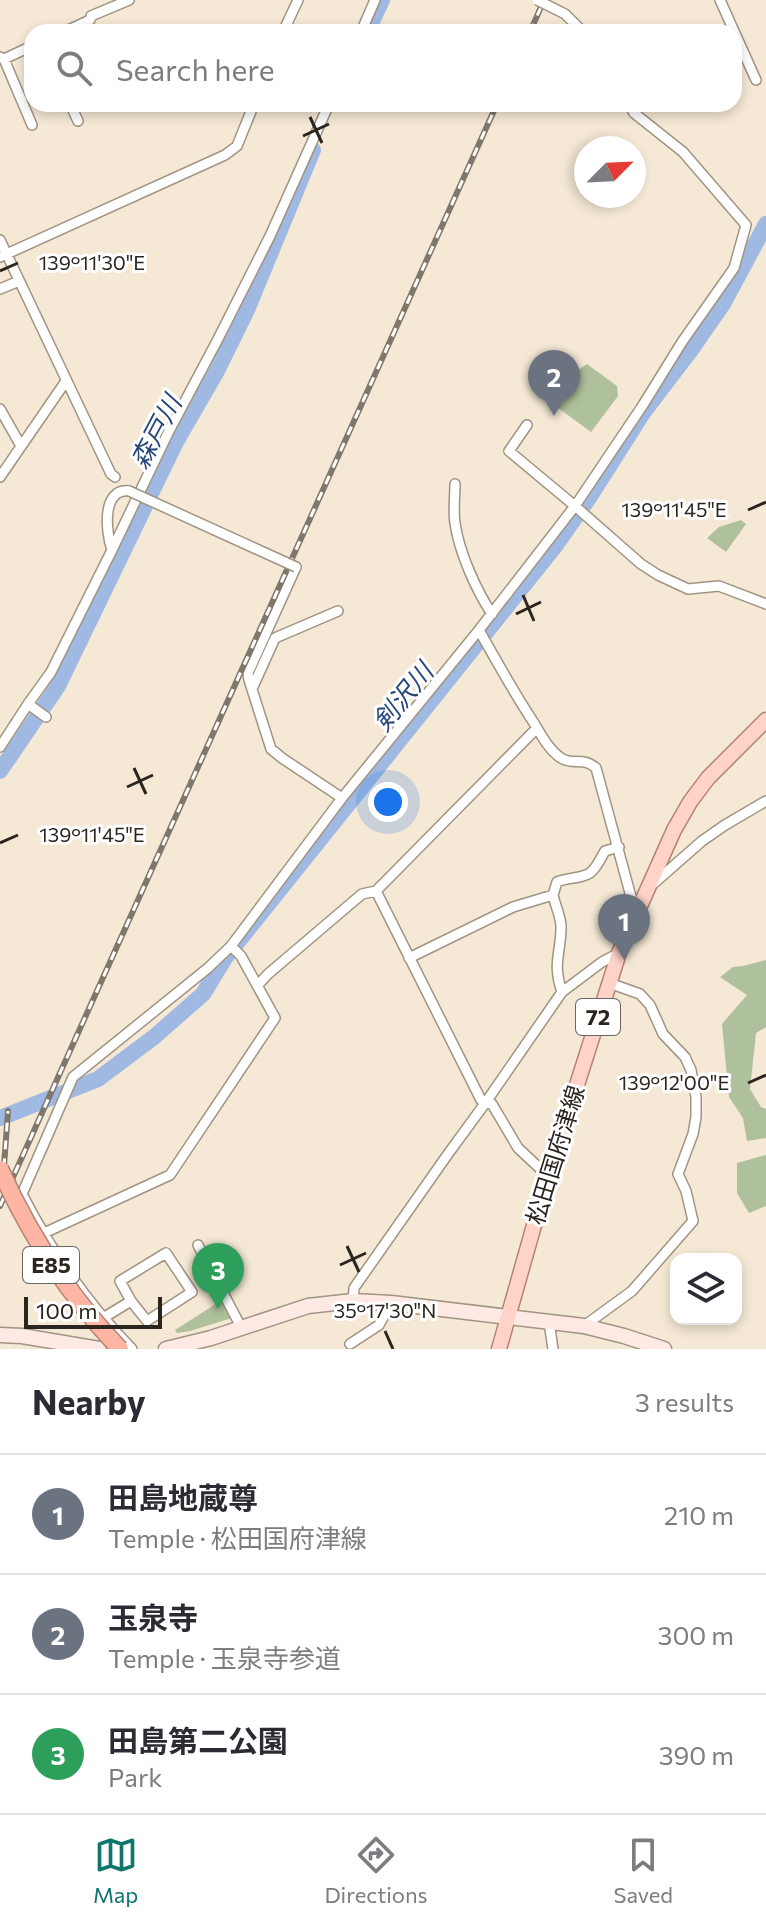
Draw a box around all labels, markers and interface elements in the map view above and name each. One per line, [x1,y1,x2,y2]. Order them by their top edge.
search box [24,24,742,112]
icon: search [52,46,96,90]
text: Search here [116,50,275,87]
north arrow [574,136,646,208]
text: 139°11'30"E [39,250,145,274]
pin: 2 [528,350,580,416]
water label: 森戸川 [123,387,188,473]
text: 139°11'45"E [621,497,727,521]
water label: 剣沢川 [365,654,440,736]
your location [368,782,408,822]
text: 139°11'45"E [39,822,145,846]
pin: 1 [598,894,650,960]
road number: 72 [576,999,620,1035]
text: 139°12'00"E [619,1070,729,1094]
street label: 松田国府津線 [520,1081,589,1228]
pin: 3 [192,1243,244,1309]
road number: E85 [23,1247,79,1283]
map controls [670,1253,742,1325]
button: layers [670,1253,742,1325]
scale bar [24,1293,162,1329]
text: 100 m [36,1297,98,1324]
text: 35°17'30"N [334,1298,436,1322]
text: Nearby [32,1380,146,1422]
text: 3 results [635,1386,734,1417]
text: 田島地蔵尊 [108,1478,258,1515]
text: 1 [52,1499,64,1530]
text: 210 m [664,1499,734,1530]
text: Temple · 松田国府津線 [108,1522,367,1553]
text: 玉泉寺 [108,1598,198,1635]
text: 2 [51,1619,65,1650]
text: 300 m [658,1619,734,1650]
text: Temple · 玉泉寺参道 [108,1642,341,1673]
text: 田島第二公園 [108,1721,288,1758]
text: 3 [50,1739,66,1770]
text: 390 m [659,1739,734,1770]
text: Park [108,1761,162,1792]
tab: Map [93,1833,138,1908]
tab: Directions [324,1833,428,1908]
tab: Saved [614,1833,673,1908]

